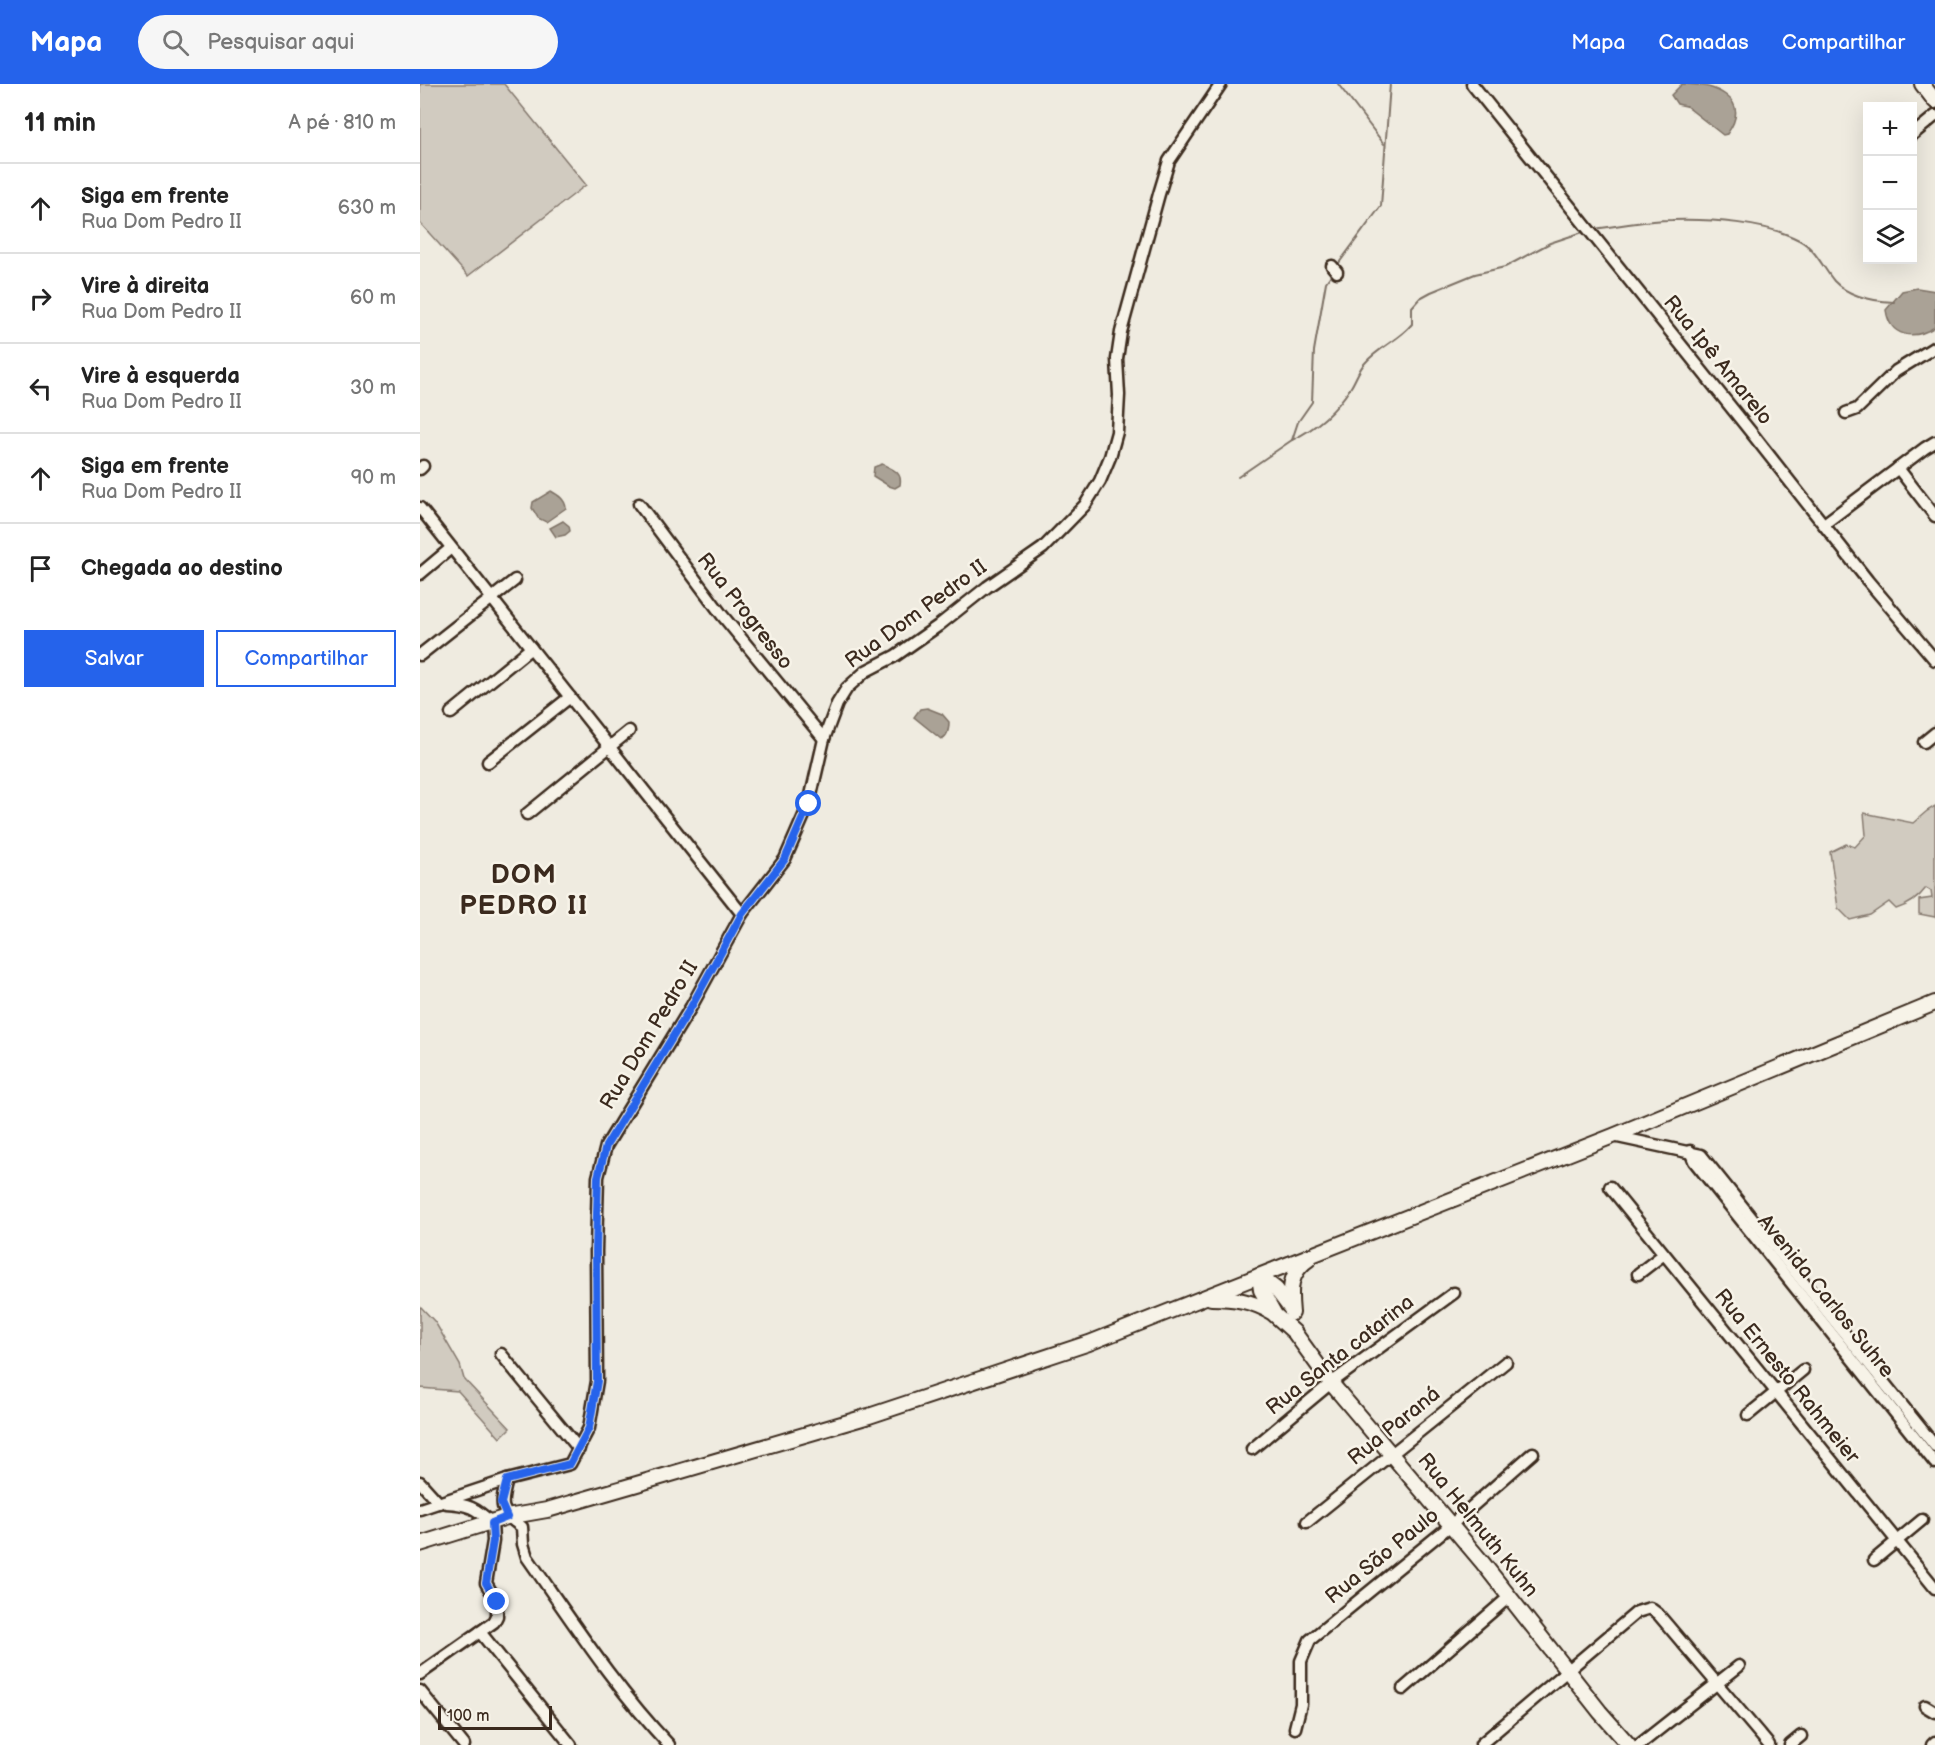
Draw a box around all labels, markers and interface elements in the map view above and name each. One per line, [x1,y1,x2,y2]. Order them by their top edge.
search box [138,15,558,69]
text: Mapa [30,26,102,59]
icon: search [159,26,192,59]
text: Pesquisar aqui [207,29,354,56]
text: Mapa [1571,30,1625,55]
text: Camadas [1658,30,1749,55]
text: Compartilhar [1782,30,1905,55]
map controls [1863,102,1917,264]
button: + [1863,102,1917,156]
text: 11 min [24,108,96,139]
text: A pé · 810 m [289,111,396,135]
button: − [1863,156,1917,210]
text: Siga em frente [81,183,229,210]
icon: ahead [24,192,57,225]
text: 630 m [338,196,396,220]
text: Rua Dom Pedro II [81,210,242,234]
button: layers [1863,210,1917,264]
text: Vire à direita [81,273,209,300]
icon: right [24,282,57,315]
text: 60 m [350,286,396,310]
street label: Rua Ipê Amarelo [1658,290,1778,430]
text: Rua Dom Pedro II [81,300,242,324]
text: Vire à esquerda [81,363,240,390]
icon: left [24,372,57,405]
text: 30 m [350,376,396,400]
text: Rua Dom Pedro II [81,390,242,414]
text: Siga em frente [81,453,229,480]
icon: ahead [24,462,57,495]
text: 90 m [351,466,396,490]
text: Rua Dom Pedro II [81,480,242,504]
street label: Rua Progresso [692,548,798,674]
icon: arrive [24,552,57,585]
street label: Rua Dom Pedro II [840,554,992,674]
text: Chegada ao destino [81,555,283,582]
button: Salvar [24,630,204,687]
button: Compartilhar [216,630,396,687]
route start [795,790,821,816]
district label: DOM PEDRO II [459,859,589,922]
street label: Rua Dom Pedro II [595,956,703,1114]
street label: Avenida Carlos Suhre [1752,1209,1900,1383]
street label: Rua Ernesto Rahmeier [1709,1284,1865,1468]
street label: Rua Santa catarina [1261,1290,1419,1420]
street label: Rua Paraná [1343,1381,1445,1471]
street label: Rua Helmuth Kuhn [1412,1448,1544,1602]
street label: Rua São Paulo [1320,1503,1444,1609]
route end [483,1588,509,1614]
scale bar [438,1703,552,1730]
text: 100 m [447,1707,490,1726]

